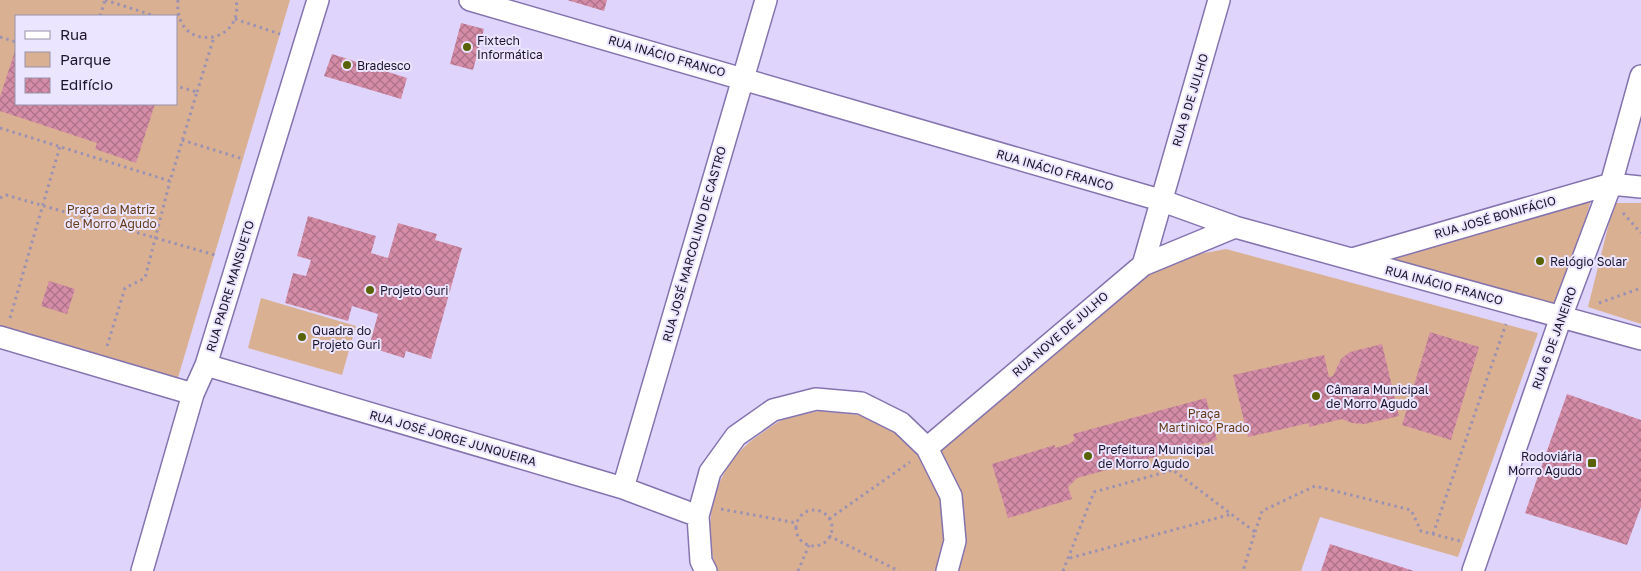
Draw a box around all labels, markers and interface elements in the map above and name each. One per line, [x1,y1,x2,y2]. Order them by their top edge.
legend [15,15,178,105]
text: Rua [60,25,87,43]
street label: RUA INÁCIO FRANCO [607,32,728,80]
place label: Fixtech Informática [477,33,543,62]
marker: Fixtech Informática [461,41,473,53]
text: Parque [60,50,111,68]
street label: RUA 9 DE JULHO [1169,51,1211,148]
place label: Bradesco [357,58,411,73]
marker: Bradesco [341,59,353,71]
text: Edifício [60,75,113,93]
street label: RUA JOSÉ MARCOLINO DE CASTRO [659,144,729,344]
street label: RUA INÁCIO FRANCO [995,146,1116,194]
street label: RUA JOSÉ BONIFÁCIO [1432,192,1558,242]
park label: Praça da Matriz de Morro Agudo [65,202,157,231]
street label: RUA PADRE MANSUETO [203,218,257,354]
place label: Relógio Solar [1550,254,1627,269]
marker: Relógio Solar [1534,255,1546,267]
street label: RUA INÁCIO FRANCO [1383,262,1505,308]
place label: Projeto Guri [380,283,448,298]
marker: Projeto Guri [364,284,376,296]
street label: RUA 6 DE JANEIRO [1528,285,1580,391]
street label: RUA NOVE DE JULHO [1009,288,1111,380]
place label: Quadra do Projeto Guri [312,323,380,352]
marker: Quadra do Projeto Guri [296,331,308,343]
place label: Câmara Municipal de Morro Agudo [1326,382,1429,411]
marker: Câmara Municipal de Morro Agudo [1310,390,1322,402]
park label: Praça Martinico Prado [1158,406,1250,435]
street label: RUA JOSÉ JORGE JUNQUEIRA [368,407,538,469]
place label: Prefeitura Municipal de Morro Agudo [1098,442,1214,471]
place label: Rodoviária Morro Agudo [1508,449,1582,478]
marker: Prefeitura Municipal de Morro Agudo [1082,450,1094,462]
marker: Rodoviária Morro Agudo [1586,457,1598,469]

